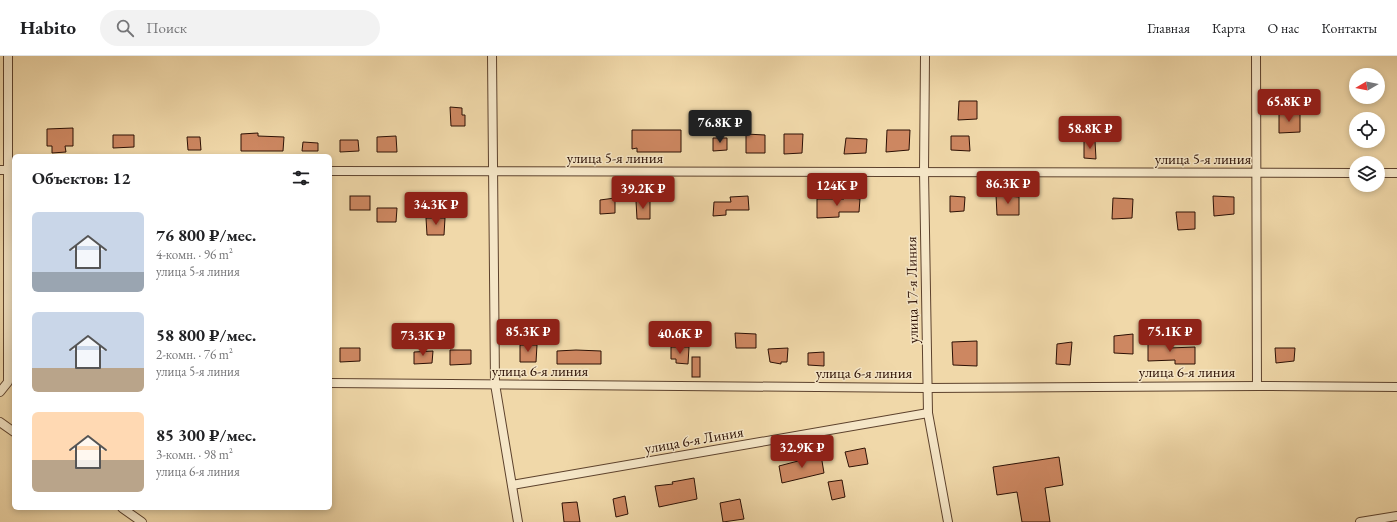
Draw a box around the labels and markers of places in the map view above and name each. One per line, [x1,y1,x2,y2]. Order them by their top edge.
pin: 65.8K ₽ [1252,89,1326,123]
pin: 76.8K ₽ [683,110,757,144]
pin: 58.8K ₽ [1053,116,1127,150]
pin: 86.3K ₽ [971,171,1045,205]
pin: 124K ₽ [804,173,870,207]
pin: 39.2K ₽ [606,176,680,210]
pin: 34.3K ₽ [399,192,473,226]
pin: 85.3K ₽ [491,319,565,353]
pin: 75.1K ₽ [1133,319,1207,353]
pin: 40.6K ₽ [643,321,717,355]
pin: 73.3K ₽ [386,323,460,357]
pin: 32.9K ₽ [765,435,839,469]

